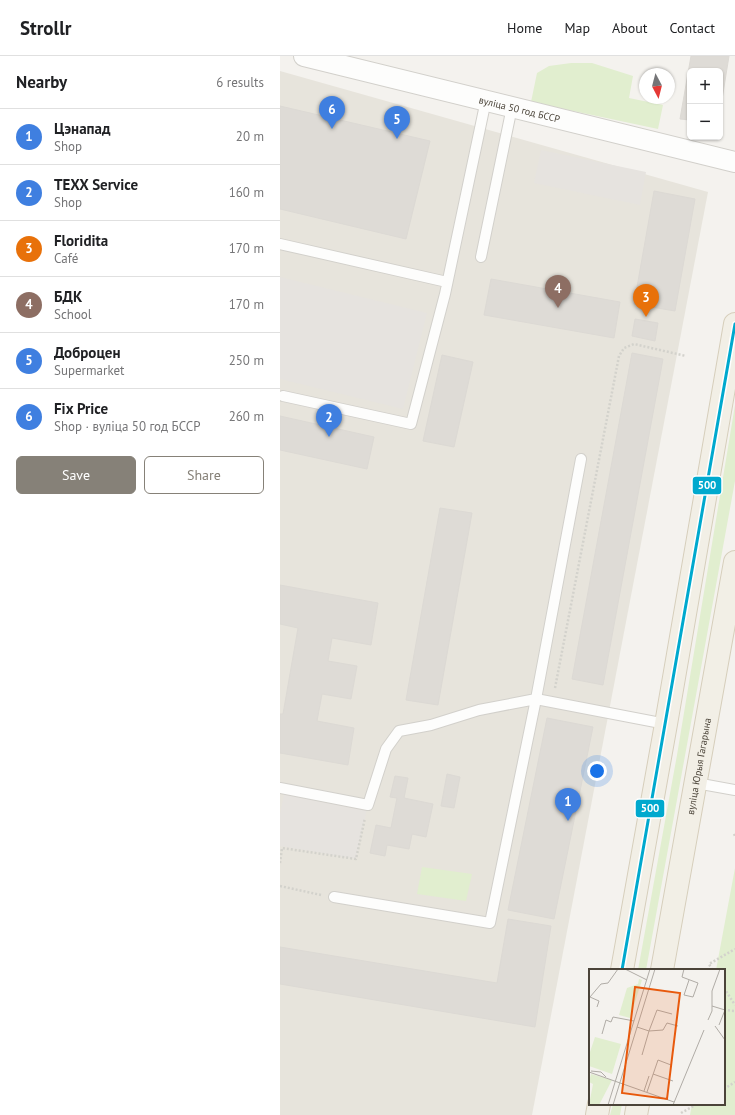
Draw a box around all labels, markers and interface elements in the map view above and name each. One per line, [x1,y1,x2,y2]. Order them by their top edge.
text: Strollr [20,16,71,40]
text: Home [507,19,542,37]
text: Map [564,19,590,37]
text: About [612,19,648,37]
text: Contact [670,19,715,37]
north arrow [639,68,675,104]
map controls [687,68,723,140]
button: + [687,68,723,104]
text: Nearby [16,71,67,93]
text: 6 results [216,74,264,91]
street label: вуліца 50 год БССР [478,93,562,126]
pin: 6 [319,96,345,129]
button: − [687,104,723,140]
pin: 5 [384,106,410,139]
text: Цэнапад [54,119,111,138]
text: 1 [25,128,33,145]
text: 20 m [236,128,264,145]
text: Shop [54,138,82,155]
text: TEXX Service [54,175,138,194]
text: 2 [25,184,33,201]
text: 160 m [229,184,264,201]
text: Shop [54,194,82,211]
text: Floridita [54,231,108,250]
text: 3 [25,240,33,257]
text: 170 m [229,240,264,257]
text: Café [54,250,78,267]
pin: 4 [545,275,571,308]
pin: 3 [633,284,659,317]
text: БДК [54,287,82,306]
text: 4 [25,296,33,313]
text: 170 m [229,296,264,313]
text: School [54,306,92,323]
text: Доброцен [54,343,120,362]
text: 5 [25,352,33,369]
text: 250 m [229,352,264,369]
text: Supermarket [54,362,124,379]
text: Fix Price [54,399,108,418]
pin: 2 [316,404,342,437]
text: 6 [25,408,33,425]
text: 260 m [229,408,264,425]
text: Shop · вуліца 50 год БССР [54,418,200,435]
button: Save [16,456,136,494]
button: Share [144,456,264,494]
line badge: 500 [692,476,722,495]
text: 500 [698,478,716,492]
street label: вуліца Юрыя Гагарына [684,717,714,816]
your location [587,761,607,781]
pin: 1 [555,788,581,821]
line badge: 500 [635,799,665,818]
text: 500 [641,801,659,815]
inset map [589,969,725,1105]

